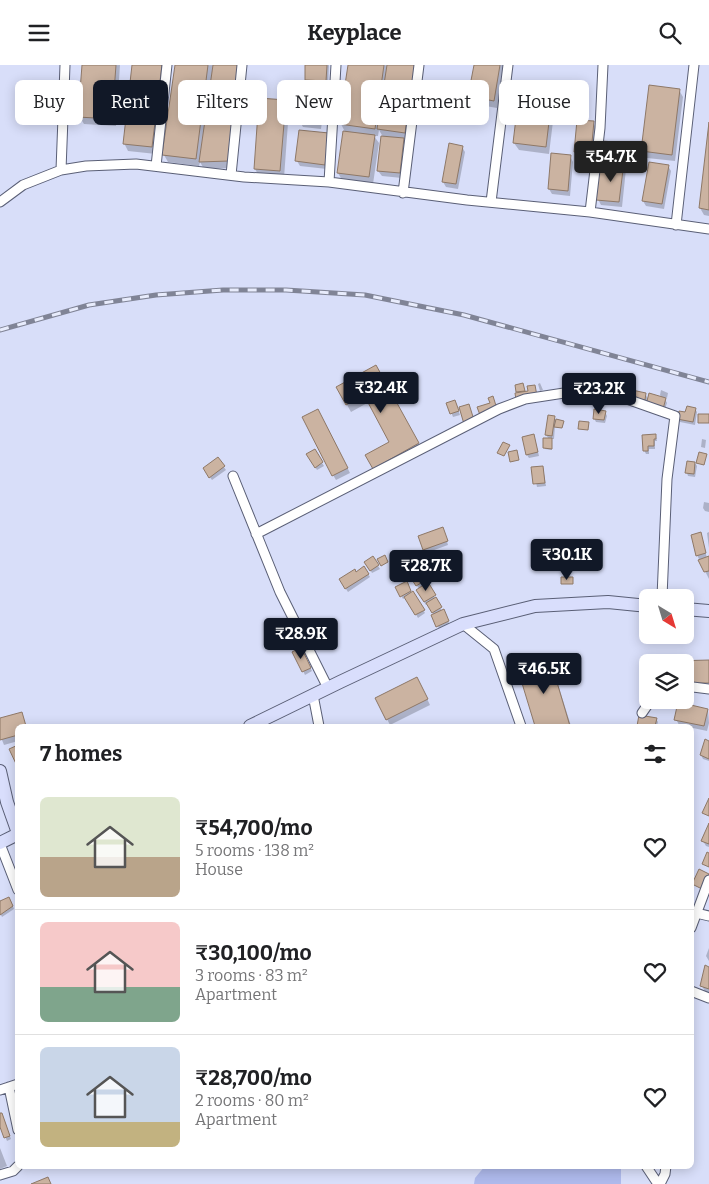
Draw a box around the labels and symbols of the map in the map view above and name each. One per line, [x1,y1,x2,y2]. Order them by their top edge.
pin: ₹54.7K [570,141,652,183]
pin: ₹32.4K [340,371,422,414]
pin: ₹23.2K [558,373,640,415]
pin: ₹30.1K [526,539,608,581]
pin: ₹28.7K [385,549,467,592]
north arrow [639,589,694,644]
pin: ₹28.9K [260,617,342,660]
pin: ₹46.5K [503,653,585,695]

